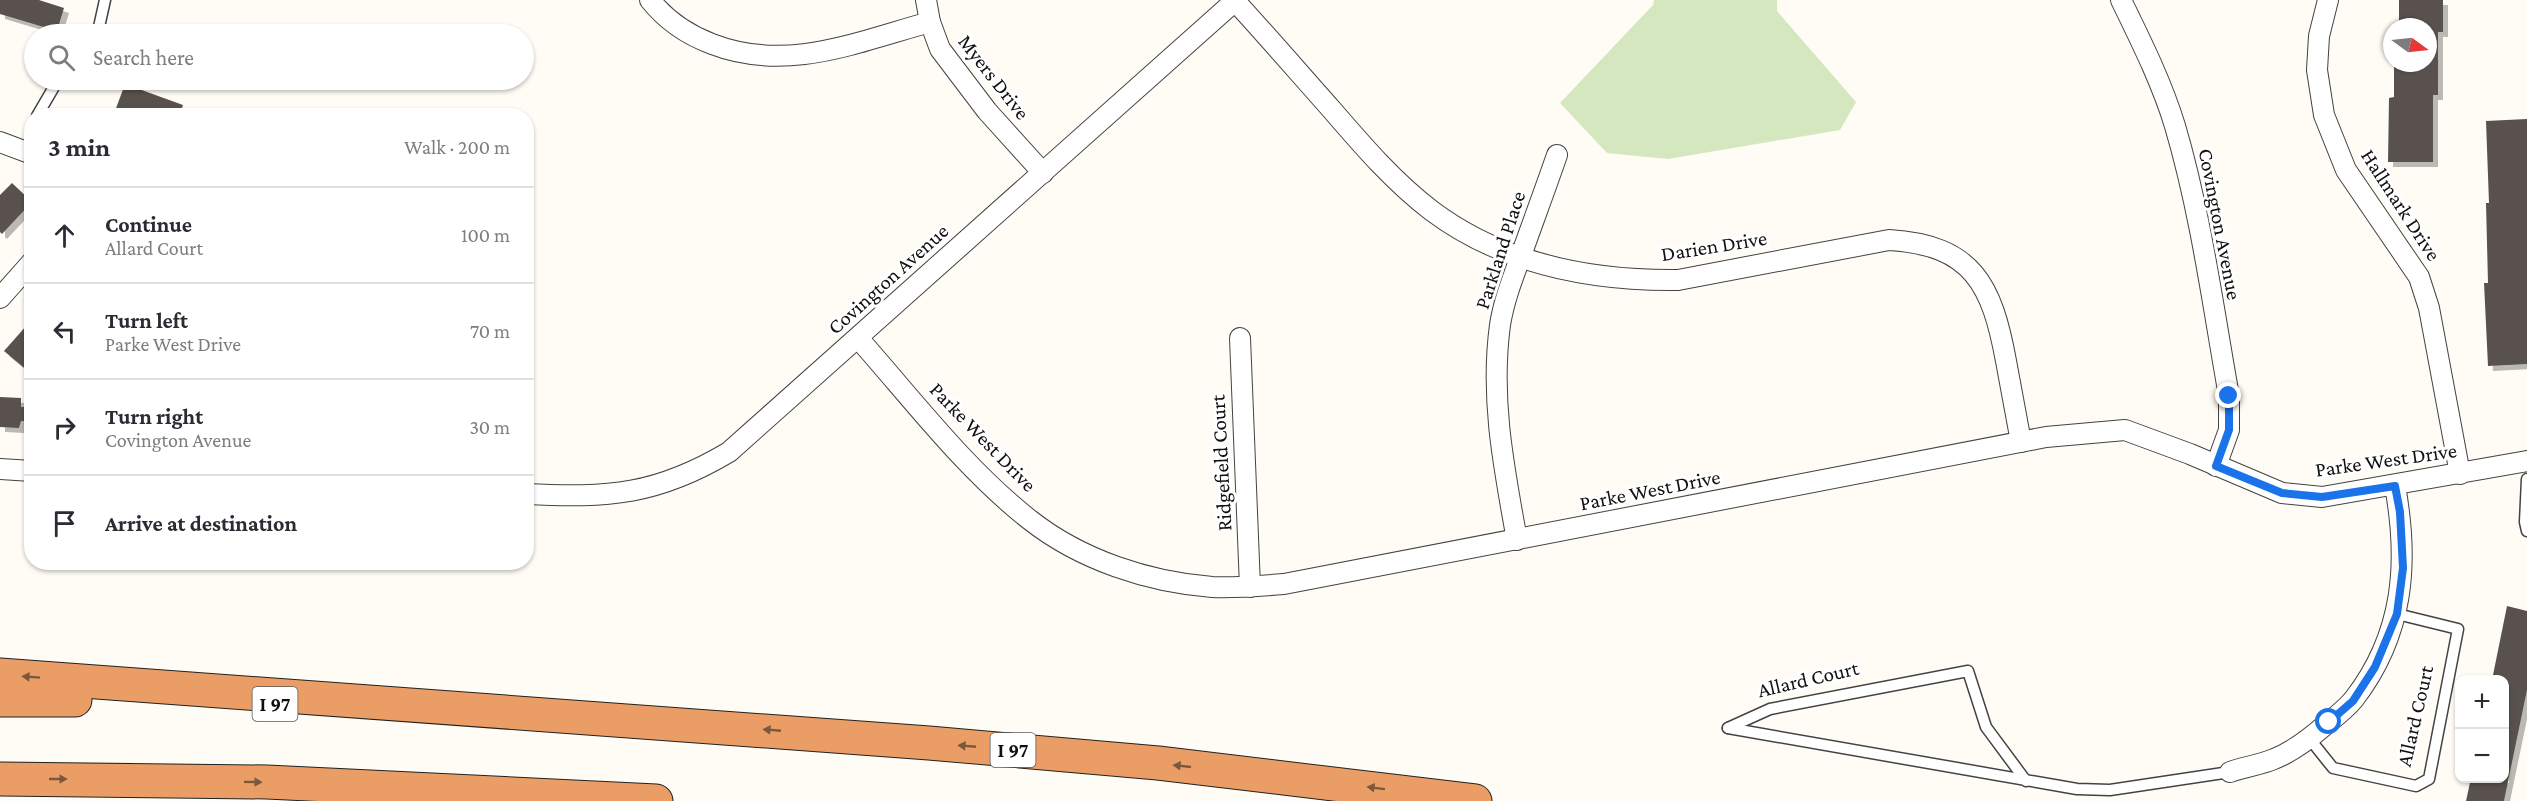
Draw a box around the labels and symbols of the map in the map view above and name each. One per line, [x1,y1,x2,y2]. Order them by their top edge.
north arrow [2383,18,2437,72]
street label: Myers Drive [953,30,1035,124]
street label: Hallmark Drive [2356,145,2446,265]
street label: Covington Avenue [2194,146,2246,302]
street label: Parkland Place [1470,188,1530,312]
street label: Covington Avenue [823,219,953,339]
street label: Darien Drive [1659,226,1769,266]
street label: Parke West Drive [925,377,1041,497]
route end [2215,382,2241,408]
street label: Ridgefield Court [1205,393,1237,532]
street label: Parke West Drive [2314,438,2458,482]
street label: Parke West Drive [1578,465,1722,515]
street label: Allard Court [1755,655,1862,702]
street label: Allard Court [2392,662,2439,769]
one-way arrow [22,672,41,681]
road number: I 97 [252,687,298,721]
route start [2315,708,2341,734]
one-way arrow [763,726,782,735]
road number: I 97 [990,733,1036,767]
one-way arrow [957,741,976,751]
one-way arrow [1172,761,1191,771]
one-way arrow [49,774,68,784]
one-way arrow [244,777,263,787]
one-way arrow [1366,783,1385,792]

